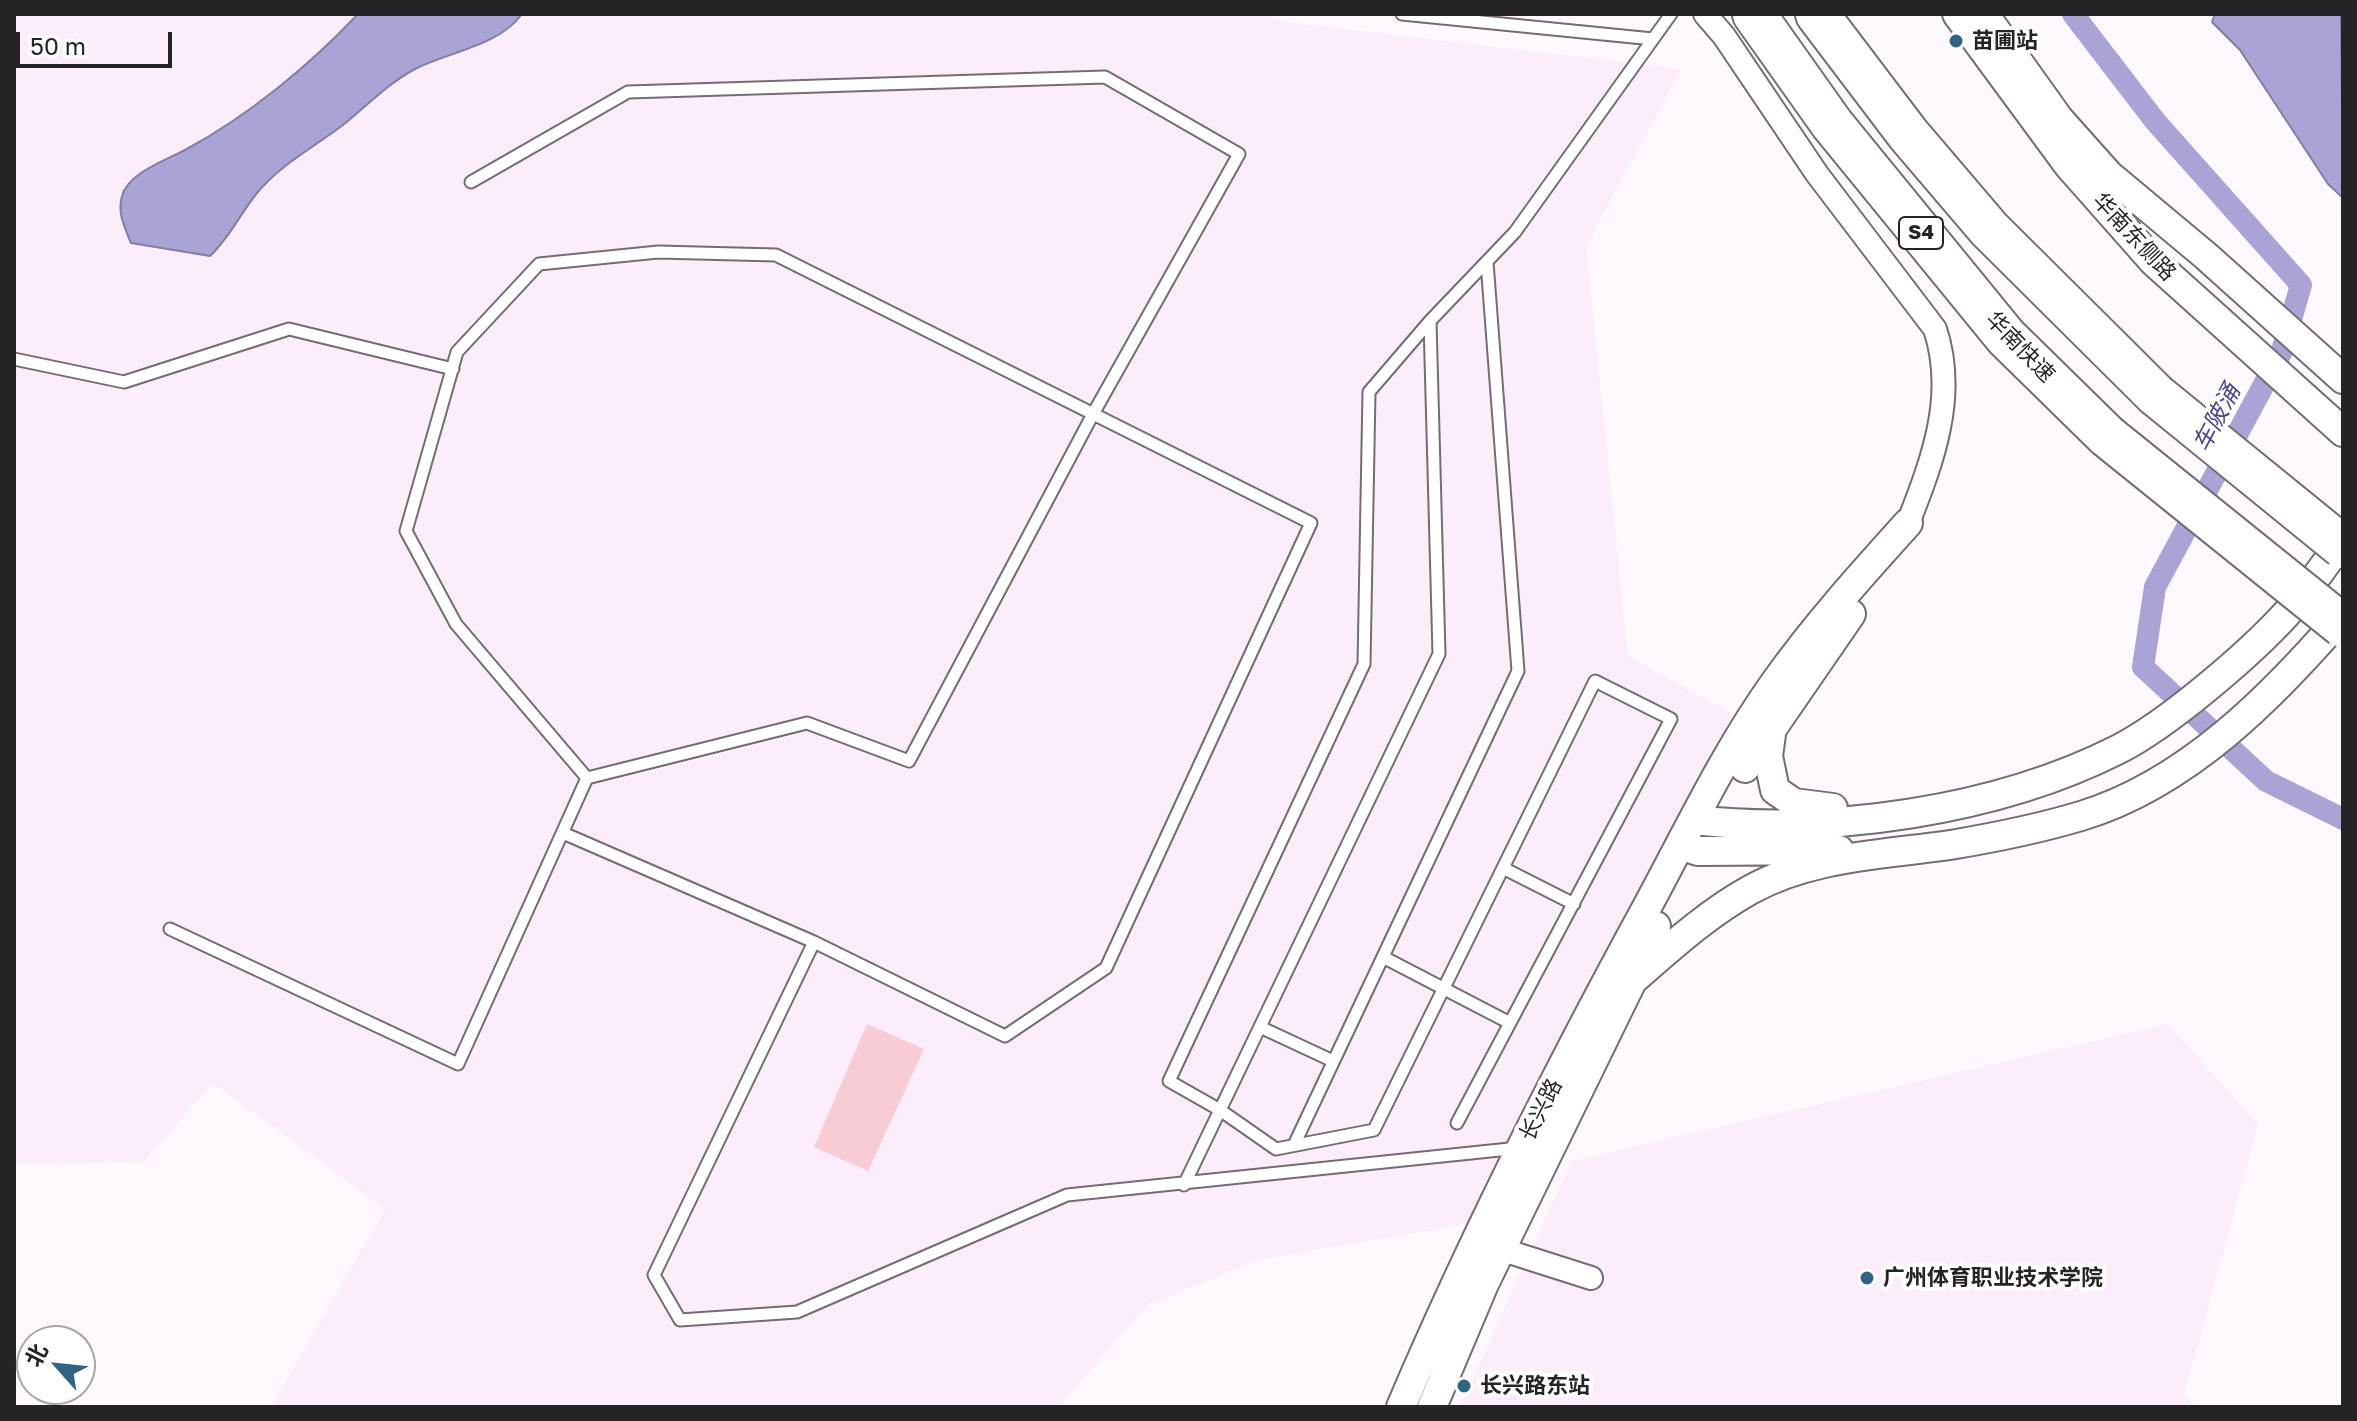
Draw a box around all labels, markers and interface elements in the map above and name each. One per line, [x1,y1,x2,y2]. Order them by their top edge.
scale bar [20,16,176,66]
place label: 苗圃站 [1972,28,2038,54]
text: 50 m [30,31,86,60]
marker: 苗圃站 [1947,32,1965,50]
street label: 华南东侧路 [2087,188,2181,286]
road number: S4 [1899,217,1943,249]
street label: 华南快速 [1980,306,2060,388]
water label: 车陂涌 [2187,379,2247,457]
street label: 长兴路 [1514,1075,1568,1145]
place label: 广州体育职业技术学院 [1883,1265,2103,1291]
marker: 广州体育职业技术学院 [1858,1269,1876,1287]
north arrow [16,1325,96,1405]
text: 北 [19,1339,53,1371]
place label: 长兴路东站 [1480,1373,1590,1399]
marker: 长兴路东站 [1455,1377,1473,1395]

